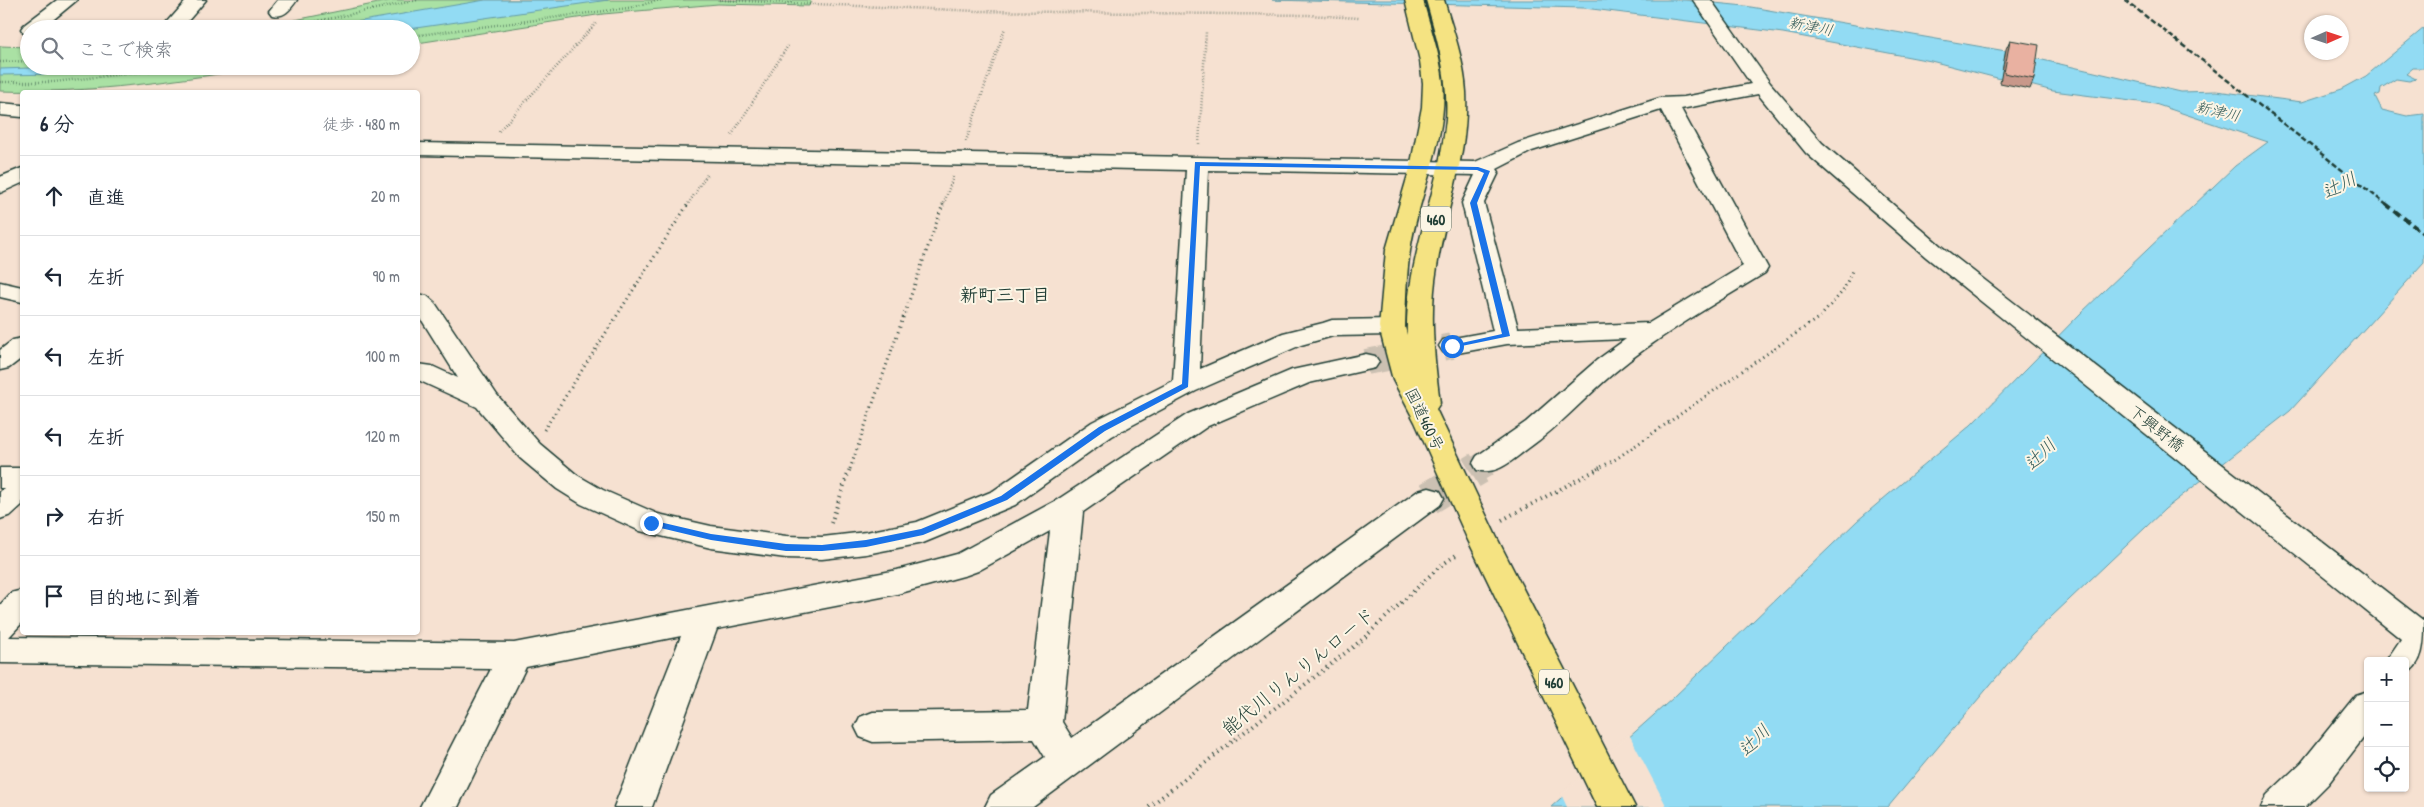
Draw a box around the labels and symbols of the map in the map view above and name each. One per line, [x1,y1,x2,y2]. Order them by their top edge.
water label: 新津川 [1787,11,1835,41]
north arrow [2304,15,2349,60]
water label: 新津川 [2194,96,2242,126]
water label: 辻川 [2317,166,2361,204]
road number: 460 [1421,206,1451,232]
district label: 新町三丁目 [960,282,1050,307]
route start [1441,335,1464,358]
street label: 国道460号 [1400,384,1450,454]
street label: 下興野橋 [2125,400,2189,456]
water label: 辻川 [2018,432,2062,476]
route end [640,512,663,535]
street label: 能代川りんりんロード [1216,601,1380,741]
road number: 460 [1539,670,1569,694]
water label: 辻川 [1732,718,1776,762]

